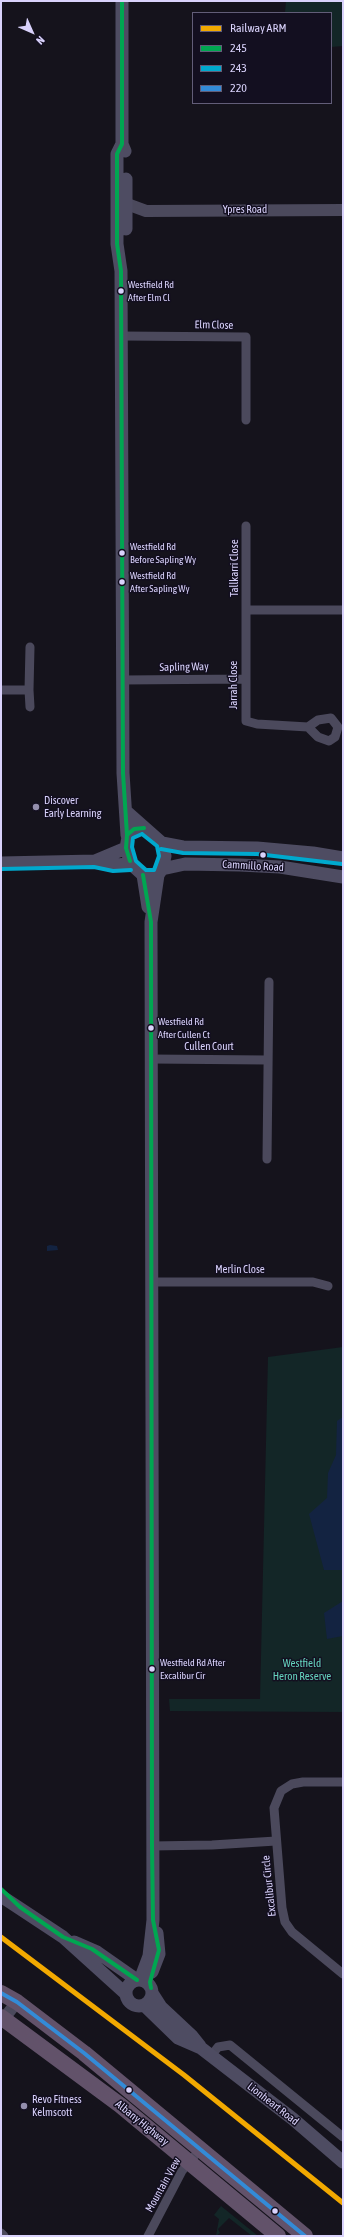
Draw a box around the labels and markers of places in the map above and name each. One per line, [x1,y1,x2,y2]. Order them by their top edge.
place label: Westfield Rd After Elm Cl [128,279,174,302]
marker: Westfield Rd After Elm Cl [116,286,126,296]
place label: Westfield Rd Before Sapling Wy [130,541,196,564]
marker: Westfield Rd Before Sapling Wy [117,548,127,558]
place label: Westfield Rd After Sapling Wy [130,570,190,594]
marker: Westfield Rd After Sapling Wy [117,577,127,587]
place label: Discover Early Learning [44,794,101,820]
marker: Discover Early Learning [31,802,41,812]
unlabelled marker [258,850,268,860]
place label: Westfield Rd After Cullen Ct [158,1016,210,1040]
marker: Westfield Rd After Cullen Ct [146,1023,156,1033]
place label: Westfield Rd After Excalibur Cir [160,1657,225,1680]
marker: Westfield Rd After Excalibur Cir [147,1664,157,1674]
unlabelled marker [124,2085,134,2095]
place label: Revo Fitness Kelmscott [32,2093,82,2119]
marker: Revo Fitness Kelmscott [19,2101,29,2111]
unlabelled marker [270,2206,280,2216]

